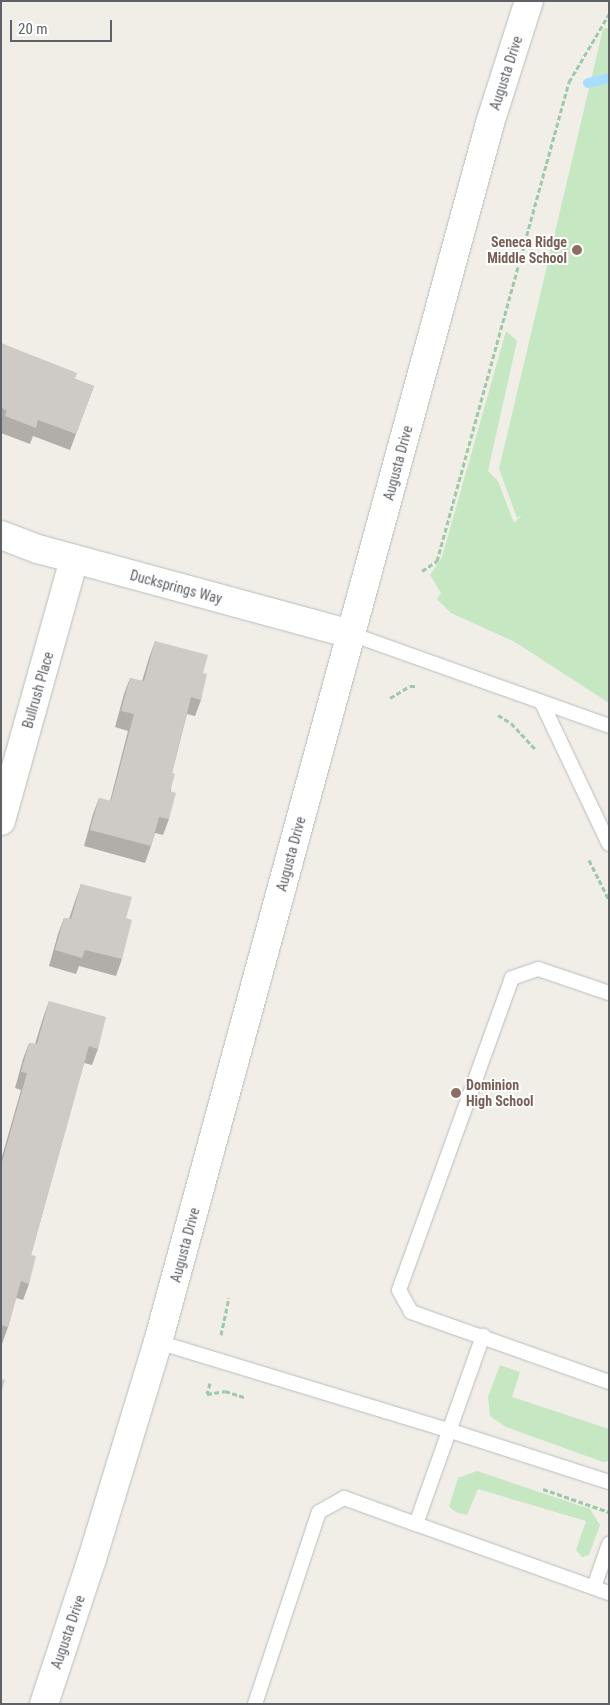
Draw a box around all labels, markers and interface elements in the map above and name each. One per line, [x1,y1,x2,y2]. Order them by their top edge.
scale bar [12,10,115,42]
text: 20 m [18,20,48,38]
street label: Augusta Drive [486,34,526,112]
place label: Seneca Ridge Middle School [487,234,567,266]
marker: Seneca Ridge Middle School [571,244,583,256]
street label: Augusta Drive [380,424,416,502]
street label: Ducksprings Way [128,567,224,607]
street label: Bullrush Place [19,650,57,730]
street label: Augusta Drive [273,815,309,893]
place label: Dominion High School [466,1077,534,1110]
marker: Dominion High School [450,1087,462,1099]
street label: Augusta Drive [167,1206,203,1284]
street label: Augusta Drive [48,1593,88,1671]

